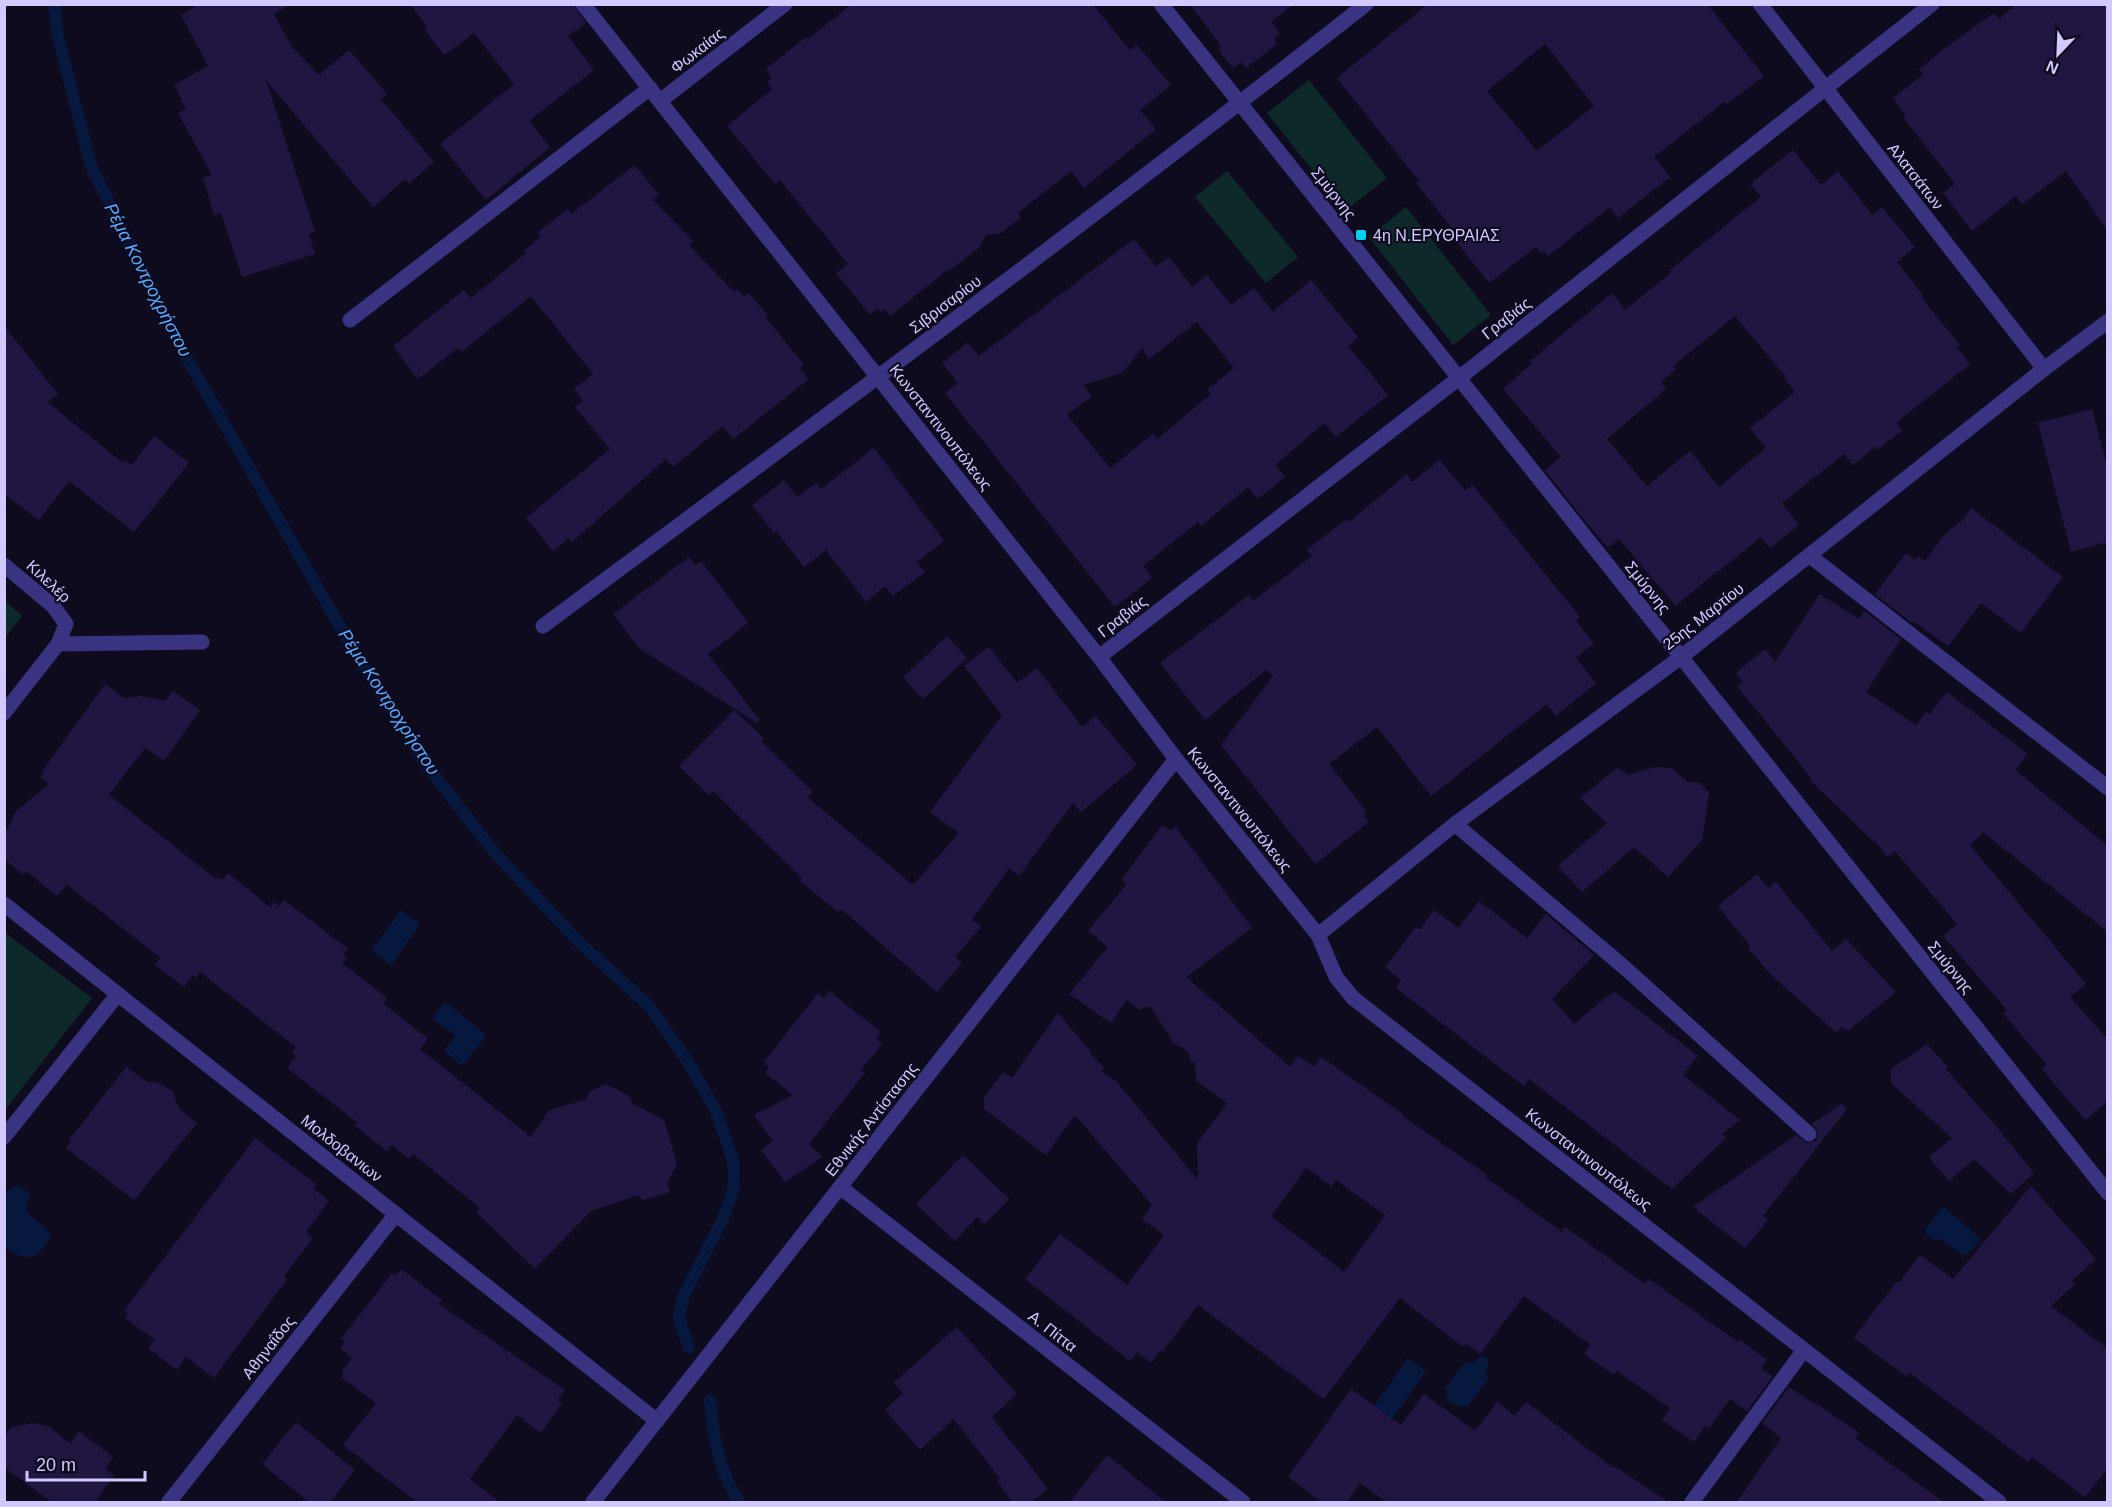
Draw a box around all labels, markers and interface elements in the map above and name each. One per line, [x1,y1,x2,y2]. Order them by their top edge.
street label: Φωκαίας [667,24,728,76]
north arrow [2028,24,2088,84]
text: N [2044,57,2061,77]
street label: Αλατσάτων [1884,140,1947,213]
street label: Σμύρνης [1308,164,1359,223]
water label: Ρέμα Κοντροχρήστου [101,200,195,360]
place label: 4η Ν.ΕΡΥΘΡΑΙΑΣ [1373,227,1500,244]
marker: 4η Ν.ΕΡΥΘΡΑΙΑΣ [1354,228,1368,242]
street label: Σιβρισαρίου [906,272,984,337]
street label: Γραβιάς [1479,294,1534,343]
street label: Κωνσταντινουπόλεως [886,361,995,494]
street label: Κιλελέρ [23,557,74,606]
street label: Σμύρνης [1622,558,1674,617]
street label: 25ης Μαρτίου [1660,580,1747,653]
street label: Γραβιάς [1095,592,1150,641]
water label: Ρέμα Κοντροχρήστου [334,625,444,779]
street label: Κωνσταντινουπόλεως [1184,744,1295,875]
street label: Σμύρνης [1925,938,1977,997]
street label: Εθνικής Αντίστασης [822,1059,921,1179]
street label: Κωνσταντινουπόλεως [1523,1105,1655,1214]
street label: Μολδοβανιων [298,1112,386,1185]
street label: Α. Πίττα [1025,1307,1080,1355]
street label: Αθηναΐδος [239,1312,298,1382]
scale bar [27,1444,146,1482]
text: 20 m [36,1455,76,1475]

